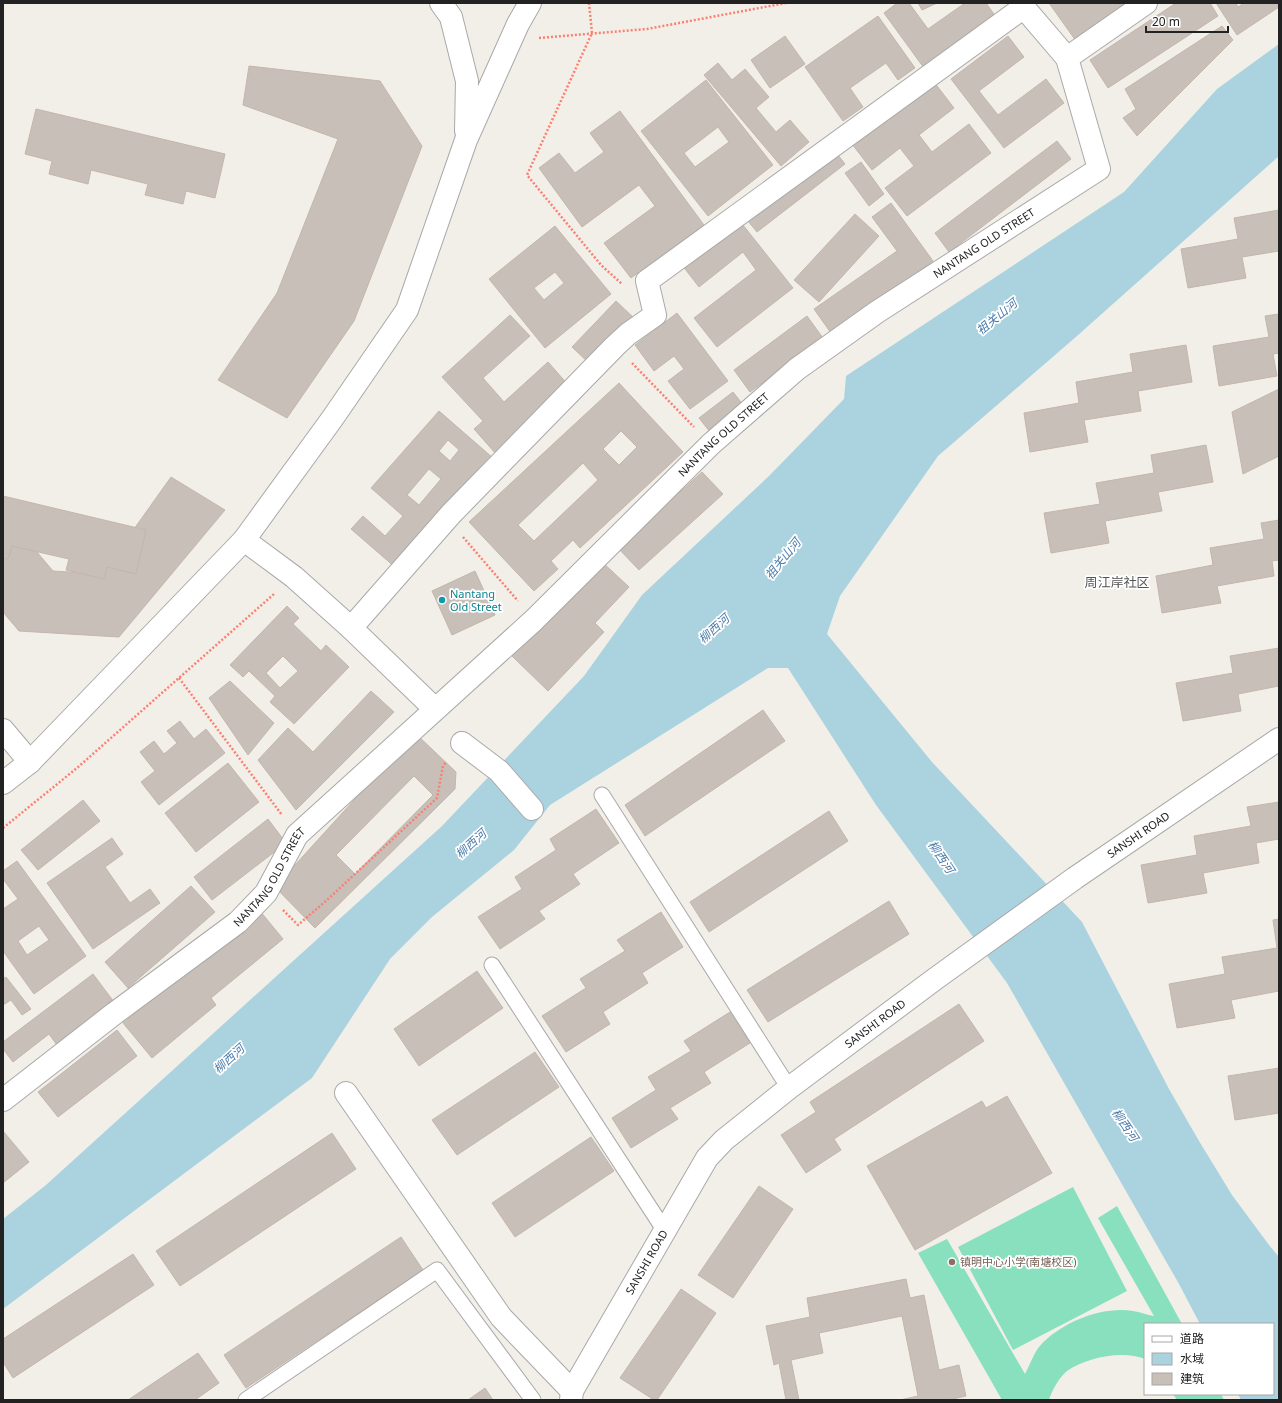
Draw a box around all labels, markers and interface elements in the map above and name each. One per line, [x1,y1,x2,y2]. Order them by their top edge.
scale bar [1146,8,1228,34]
text: 20 m [1152,13,1180,30]
street label: NANTANG OLD STREET [930,204,1037,281]
water label: 祖关山河 [973,294,1022,338]
street label: NANTANG OLD STREET [674,389,772,480]
water label: 祖关山河 [761,533,806,583]
district label: 周江岸社区 [1084,573,1150,591]
place label: Nantang Old Street [450,586,502,614]
marker: Nantang Old Street [437,595,447,605]
water label: 柳西河 [695,609,734,647]
street label: SANSHI ROAD [1104,808,1172,861]
street label: NANTANG OLD STREET [230,824,308,930]
water label: 柳西河 [452,824,491,862]
water label: 柳西河 [924,837,960,878]
street label: SANSHI ROAD [841,995,909,1051]
water label: 柳西河 [210,1039,249,1077]
water label: 柳西河 [1108,1105,1144,1146]
street label: SANSHI ROAD [622,1227,671,1297]
place label: 镇明中心小学(南塘校区) [960,1254,1077,1269]
marker: 镇明中心小学(南塘校区) [947,1257,957,1267]
legend [1144,1323,1274,1395]
text: 道路 [1180,1330,1204,1347]
text: 水域 [1180,1350,1204,1367]
text: 建筑 [1180,1370,1204,1387]

